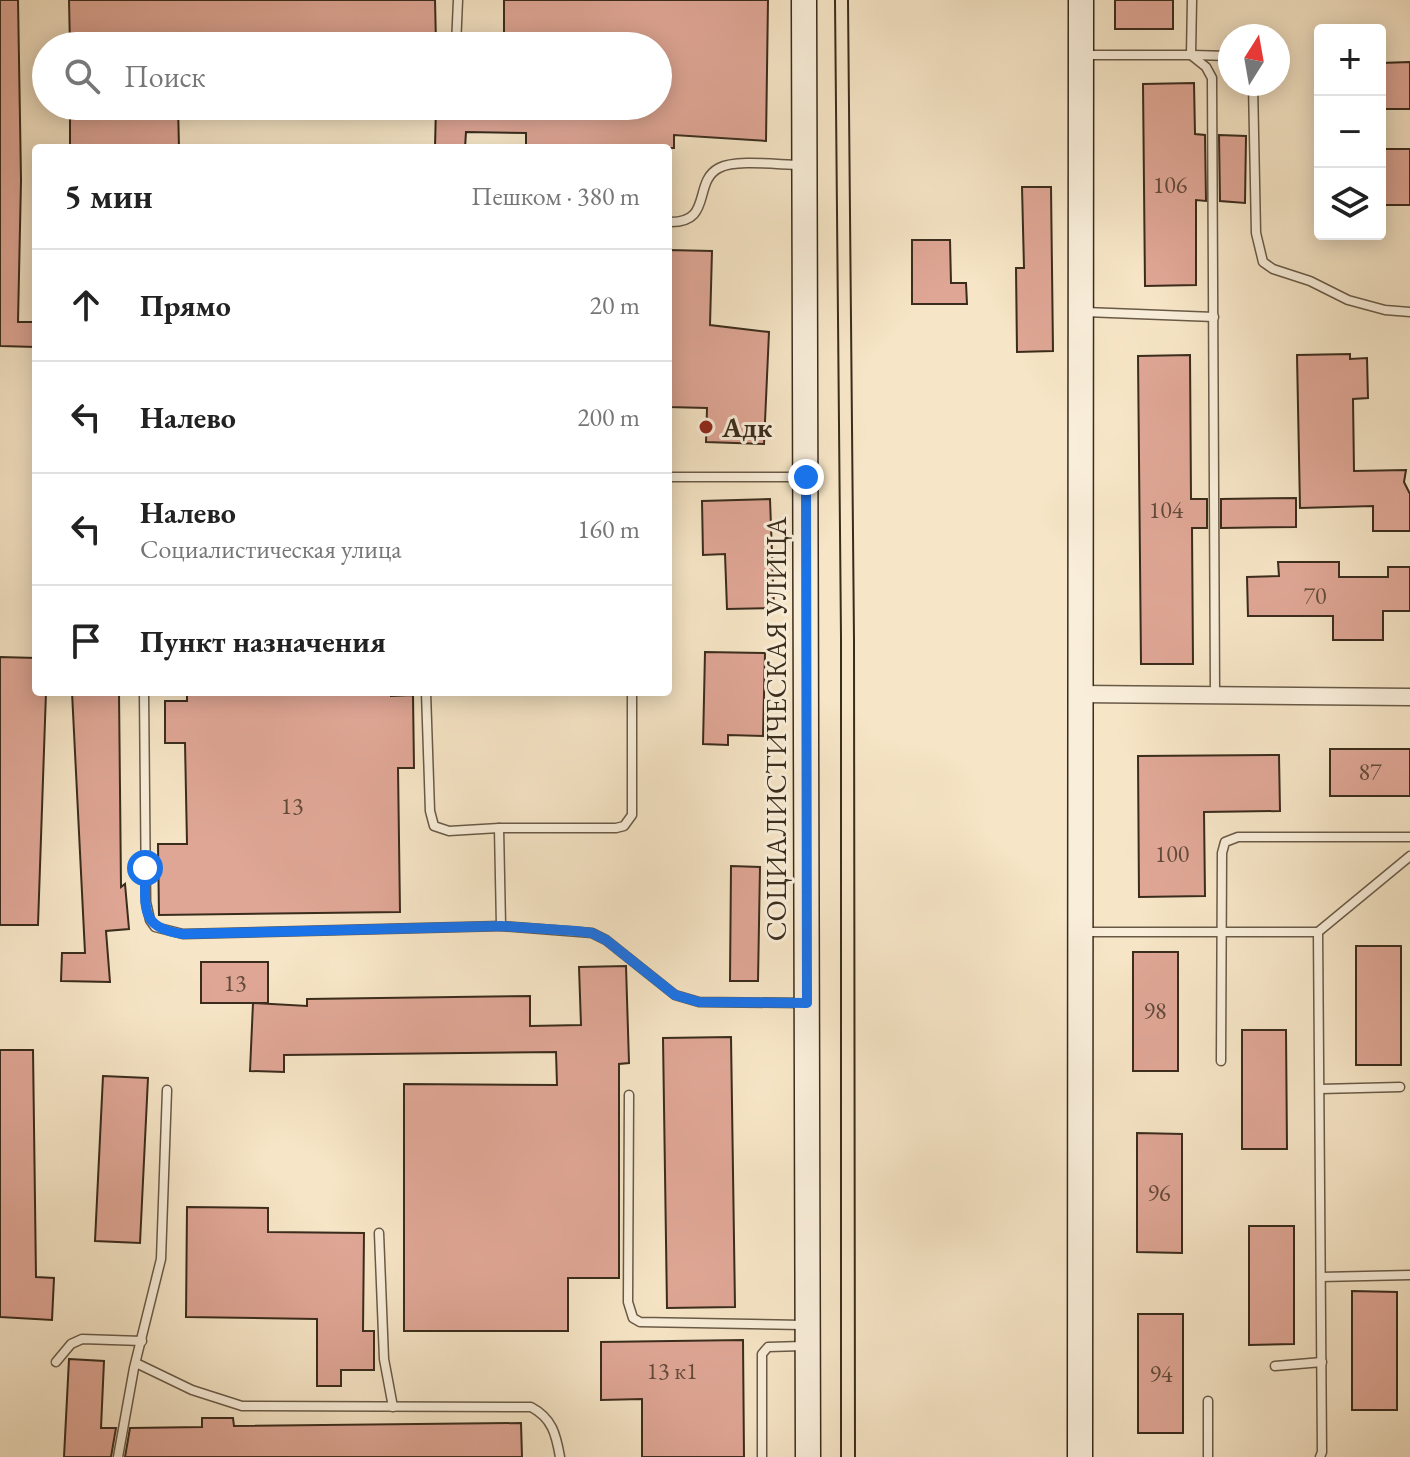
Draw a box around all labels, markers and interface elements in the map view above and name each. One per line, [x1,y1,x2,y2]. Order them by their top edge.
north arrow [1218,24,1290,96]
map controls [1314,24,1386,240]
button: + [1314,24,1386,96]
search box [32,32,672,120]
icon: search [60,54,104,98]
text: Поиск [124,57,206,96]
button: − [1314,96,1386,168]
button: layers [1314,168,1386,240]
house number: 106 [1153,169,1187,200]
text: 5 мин [64,174,153,218]
text: Пешком · 380 m [471,179,640,213]
icon: ahead [64,283,108,327]
text: Прямо [140,286,231,325]
text: 20 m [590,288,640,322]
icon: left [64,395,108,439]
text: Налево [140,398,236,437]
text: 200 m [577,400,640,434]
place label: Адк [721,409,773,445]
marker: Адк [697,418,715,436]
route end [788,459,824,495]
text: Налево [140,493,236,532]
house number: 104 [1149,494,1184,525]
icon: left [64,507,108,551]
text: 160 m [577,512,640,546]
street label: СОЦИАЛИСТИЧЕСКАЯ УЛИЦА [758,516,794,941]
text: Социалистическая улица [140,532,402,566]
house number: 70 [1303,580,1327,611]
icon: arrive [64,619,108,663]
text: Пункт назначения [140,622,386,661]
house number: 87 [1358,756,1382,787]
house number: 13 [280,790,304,821]
house number: 100 [1155,838,1189,869]
route start [127,850,163,886]
house number: 13 [223,967,247,998]
house number: 98 [1143,995,1167,1026]
house number: 96 [1147,1177,1171,1208]
house number: 13 к1 [647,1355,697,1386]
house number: 94 [1149,1358,1173,1389]

